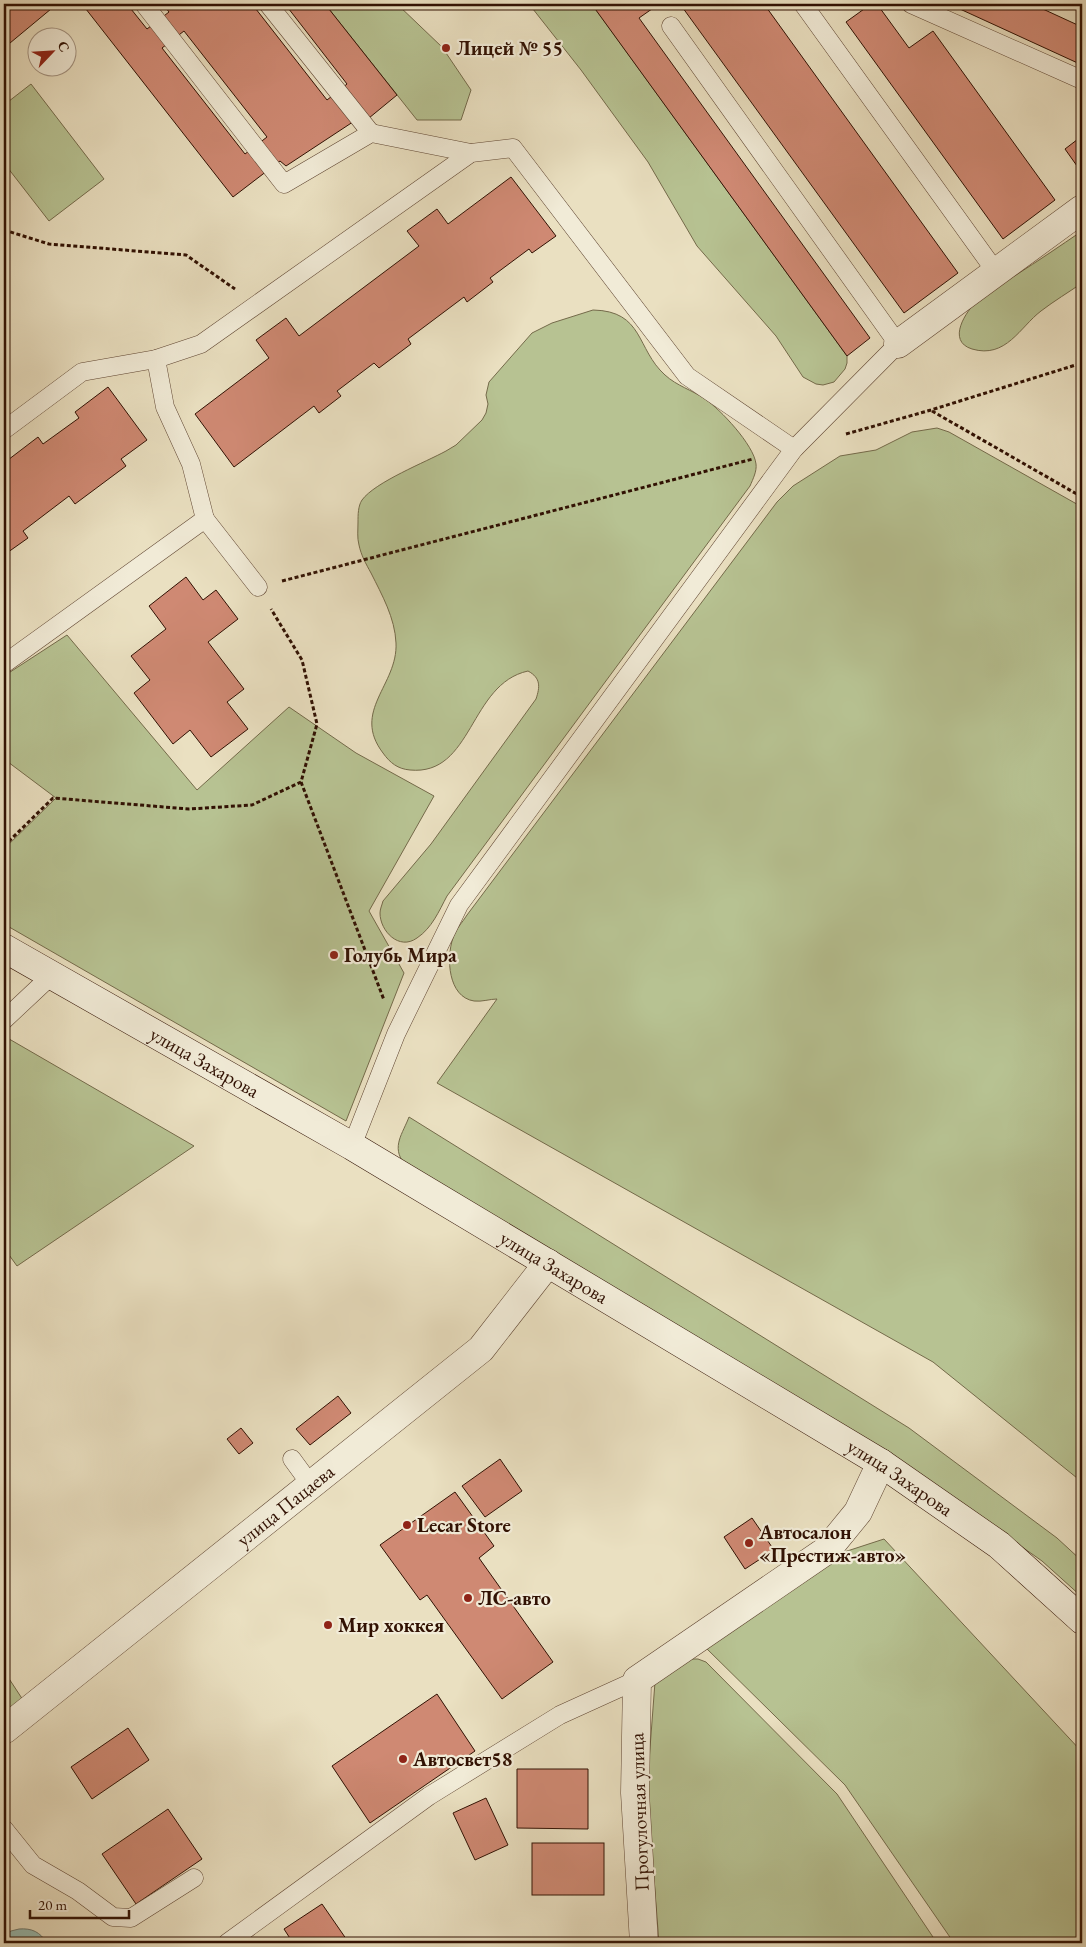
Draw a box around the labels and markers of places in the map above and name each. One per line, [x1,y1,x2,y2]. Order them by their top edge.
place label: Лицей № 55 [456,35,563,61]
marker: Лицей № 55 [440,42,452,54]
place label: Голубь Мира [344,942,457,968]
marker: Голубь Мира [328,949,340,961]
place label: Lecar Store [417,1512,511,1538]
marker: Lecar Store [401,1519,413,1531]
place label: Автосалон «Престиж-авто» [758,1519,906,1568]
marker: Автосалон «Престиж-авто» [743,1537,755,1549]
place label: ЛС-авто [478,1585,551,1611]
marker: ЛС-авто [462,1592,474,1604]
place label: Мир хоккея [338,1612,444,1638]
marker: Мир хоккея [322,1619,334,1631]
place label: Автосвет58 [412,1746,512,1772]
marker: Автосвет58 [397,1753,409,1765]

